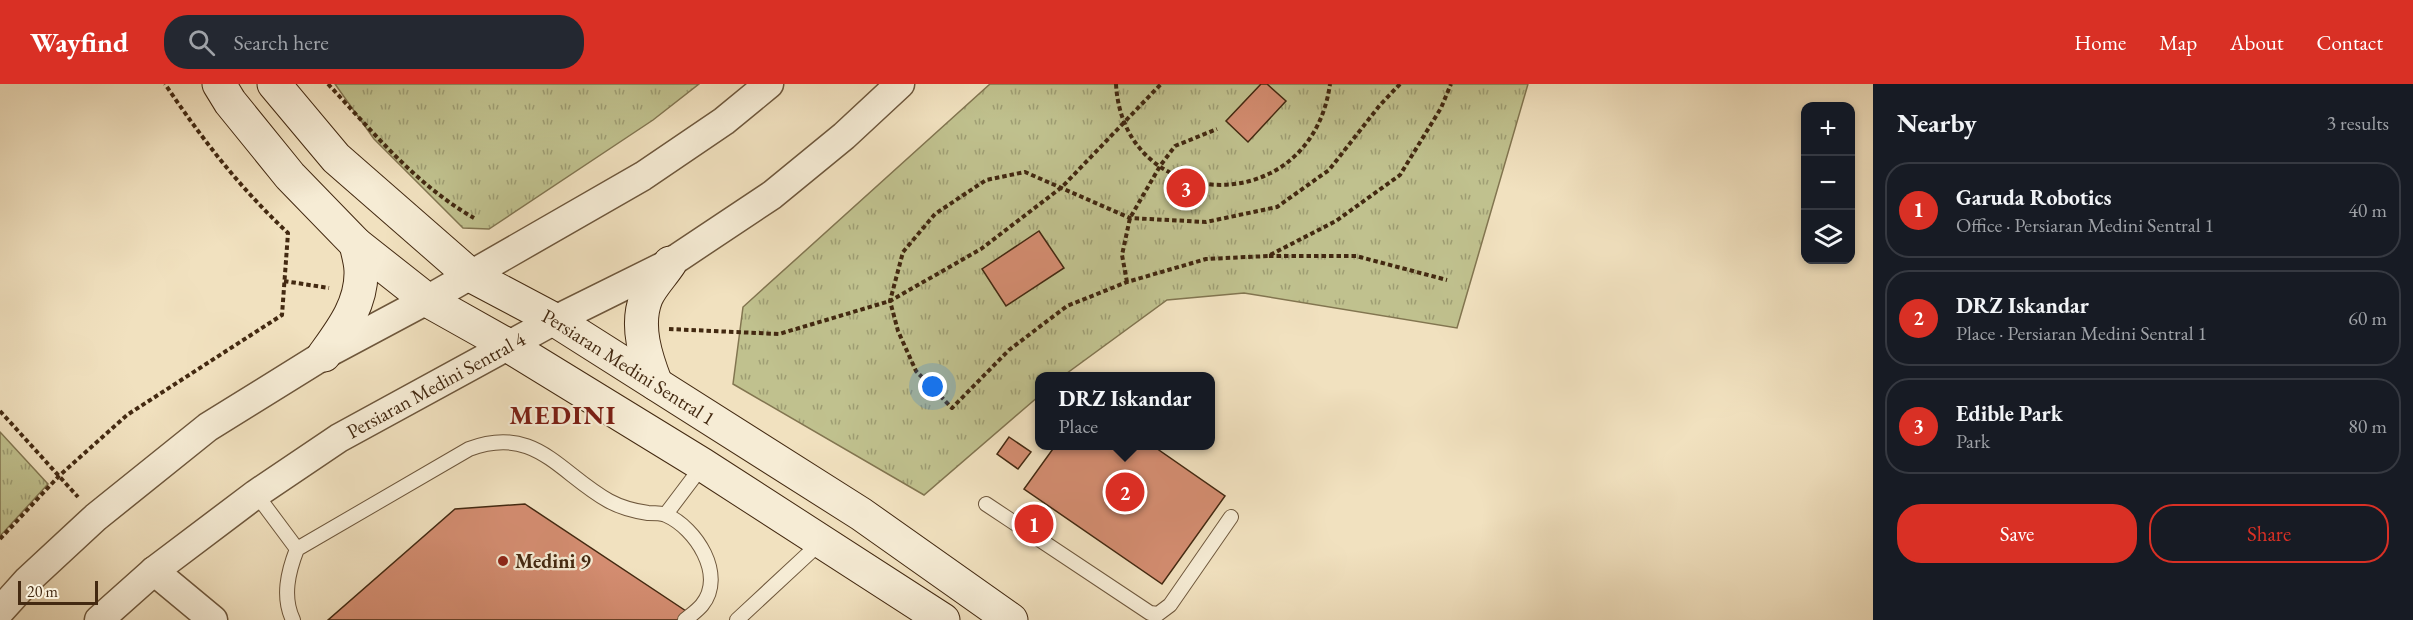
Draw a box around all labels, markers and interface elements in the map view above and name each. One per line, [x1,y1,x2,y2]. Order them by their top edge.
search box [164,15,584,69]
text: Wayfind [30,24,128,60]
icon: search [185,26,218,59]
text: Search here [233,28,329,57]
text: Home [2074,29,2126,56]
text: Map [2159,29,2197,56]
text: About [2230,29,2283,56]
text: Contact [2316,29,2383,56]
map controls [1801,102,1855,264]
button: + [1801,102,1855,156]
text: Nearby [1897,106,1977,140]
text: 3 results [2326,110,2389,136]
button: − [1801,156,1855,210]
pin: 3 [1166,166,1206,210]
text: Garuda Robotics [1956,183,2111,212]
text: 1 [1913,197,1924,223]
text: 40 m [2348,197,2387,223]
button: layers [1801,210,1855,264]
text: Office · Persiaran Medini Sentral 1 [1956,212,2214,238]
text: DRZ Iskandar [1956,291,2089,320]
street label: Persiaran Medini Sentral 1 [538,303,720,431]
text: 2 [1913,305,1924,331]
text: 60 m [2348,305,2387,331]
text: Place · Persiaran Medini Sentral 1 [1956,320,2207,346]
street label: Persiaran Medini Sentral 4 [342,326,530,444]
your location [918,372,947,401]
popup [1035,372,1215,450]
text: DRZ Iskandar [1059,384,1191,413]
district label: MEDINI [509,398,617,432]
text: Edible Park [1956,399,2063,428]
text: Place [1059,413,1098,439]
text: 3 [1913,413,1924,439]
text: 80 m [2348,413,2387,439]
text: Park [1956,428,1990,454]
pin: 2 [1106,470,1144,514]
pin: 1 [1014,502,1054,546]
button: Save [1897,504,2137,563]
button: Share [2149,504,2389,563]
place label: Medini 9 [515,548,591,574]
marker: Medini 9 [496,554,510,568]
scale bar [18,578,98,606]
text: 20 m [27,581,58,602]

